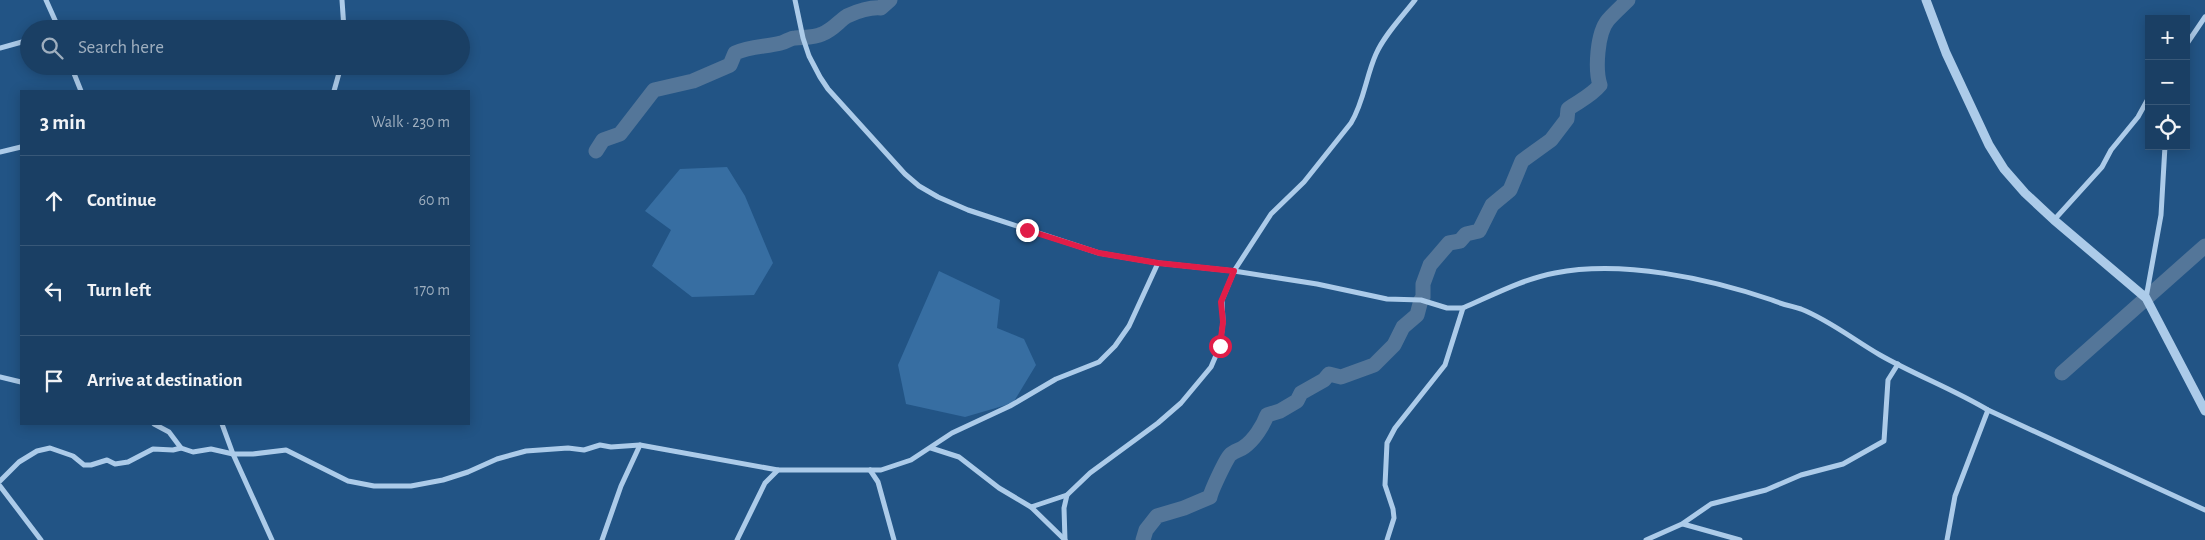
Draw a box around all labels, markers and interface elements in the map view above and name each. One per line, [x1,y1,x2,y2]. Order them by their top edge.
map controls [2145,15,2190,150]
button: + [2145,15,2190,60]
search box [20,20,470,75]
icon: search [38,34,66,62]
text: Search here [78,38,164,57]
button: − [2145,60,2190,105]
button: locate [2145,105,2190,150]
text: 3 min [40,112,86,133]
text: Walk · 230 m [371,114,450,130]
icon: ahead [40,187,68,215]
text: Continue [87,191,156,210]
text: 60 m [419,192,450,208]
route end [1016,219,1039,242]
icon: left [40,277,68,305]
text: Turn left [87,281,151,300]
text: 170 m [414,282,450,298]
route start [1209,335,1232,358]
icon: arrive [40,367,68,395]
text: Arrive at destination [87,371,243,390]

